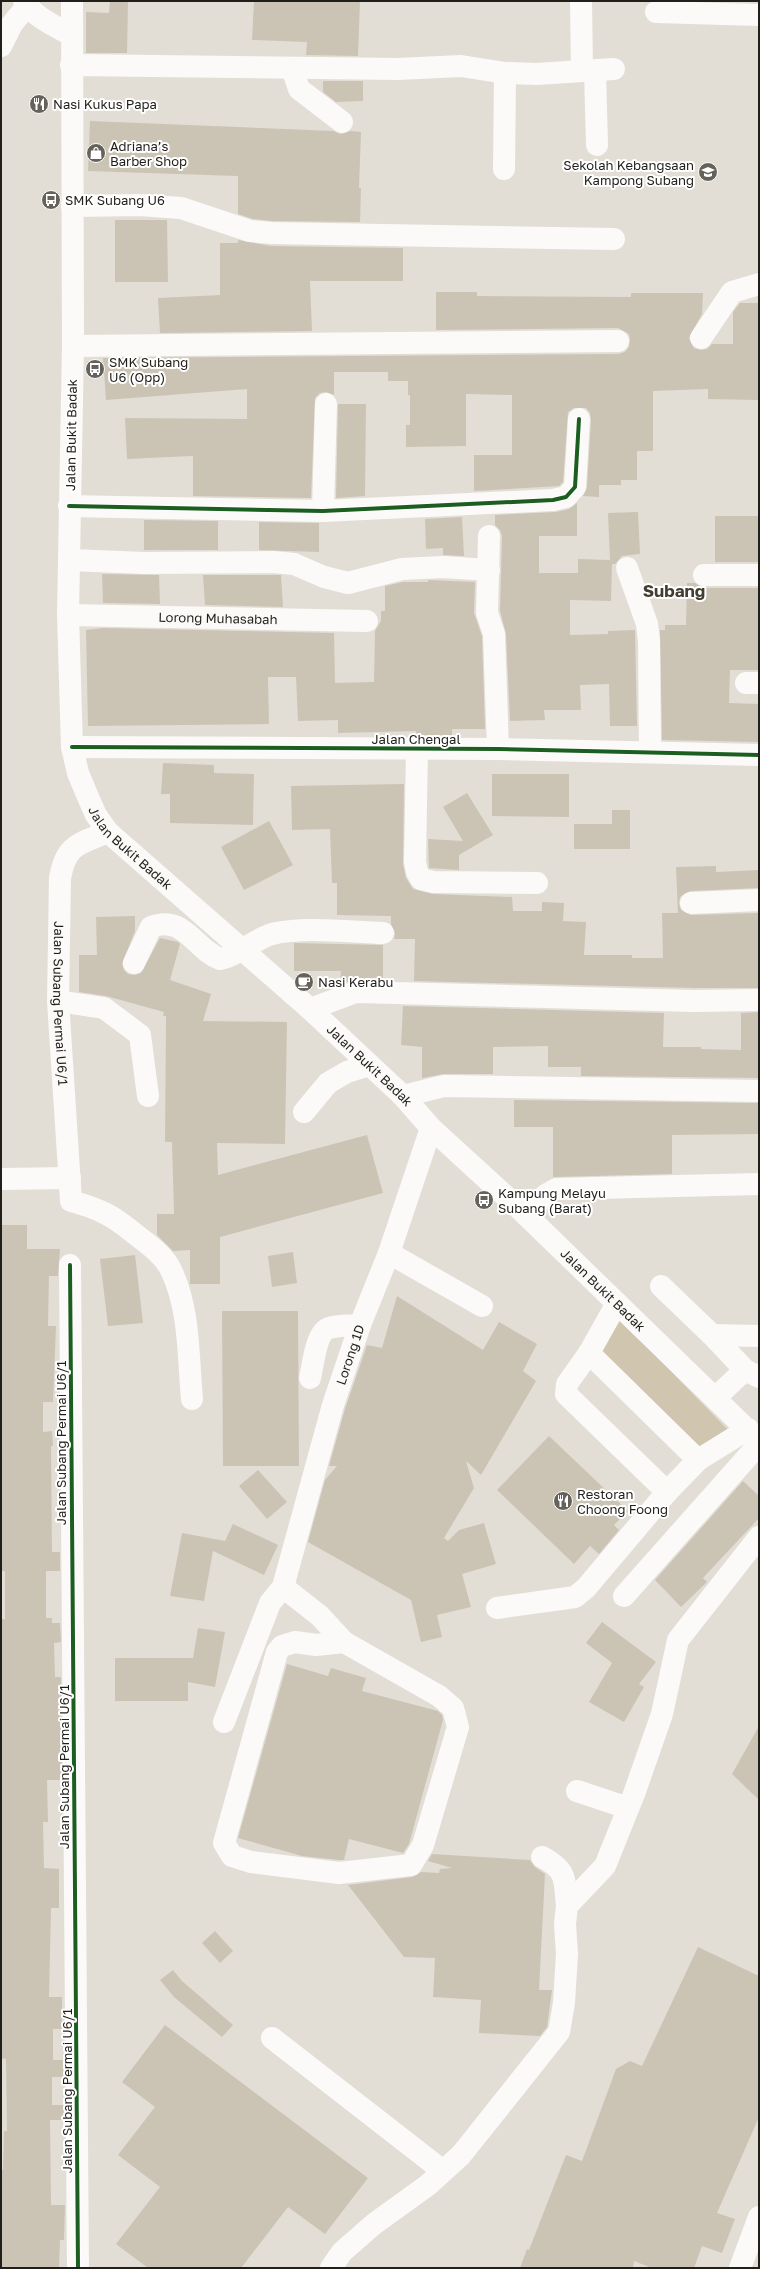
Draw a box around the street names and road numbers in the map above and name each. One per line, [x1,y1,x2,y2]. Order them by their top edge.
street label: Jalan Bukit Badak [62,378,80,491]
street label: Lorong Muhasabah [158,609,278,627]
street label: Jalan Chengal [371,731,461,747]
street label: Jalan Bukit Badak [85,804,176,893]
street label: Jalan Subang Permai U6/1 [50,921,71,1086]
street label: Jalan Bukit Badak [324,1021,417,1110]
street label: Jalan Bukit Badak [557,1245,649,1335]
street label: Lorong 1D [332,1323,368,1387]
street label: Jalan Subang Permai U6/1 [53,1361,69,1525]
street label: Jalan Subang Permai U6/1 [56,1685,72,1849]
street label: Jalan Subang Permai U6/1 [59,2009,75,2173]

